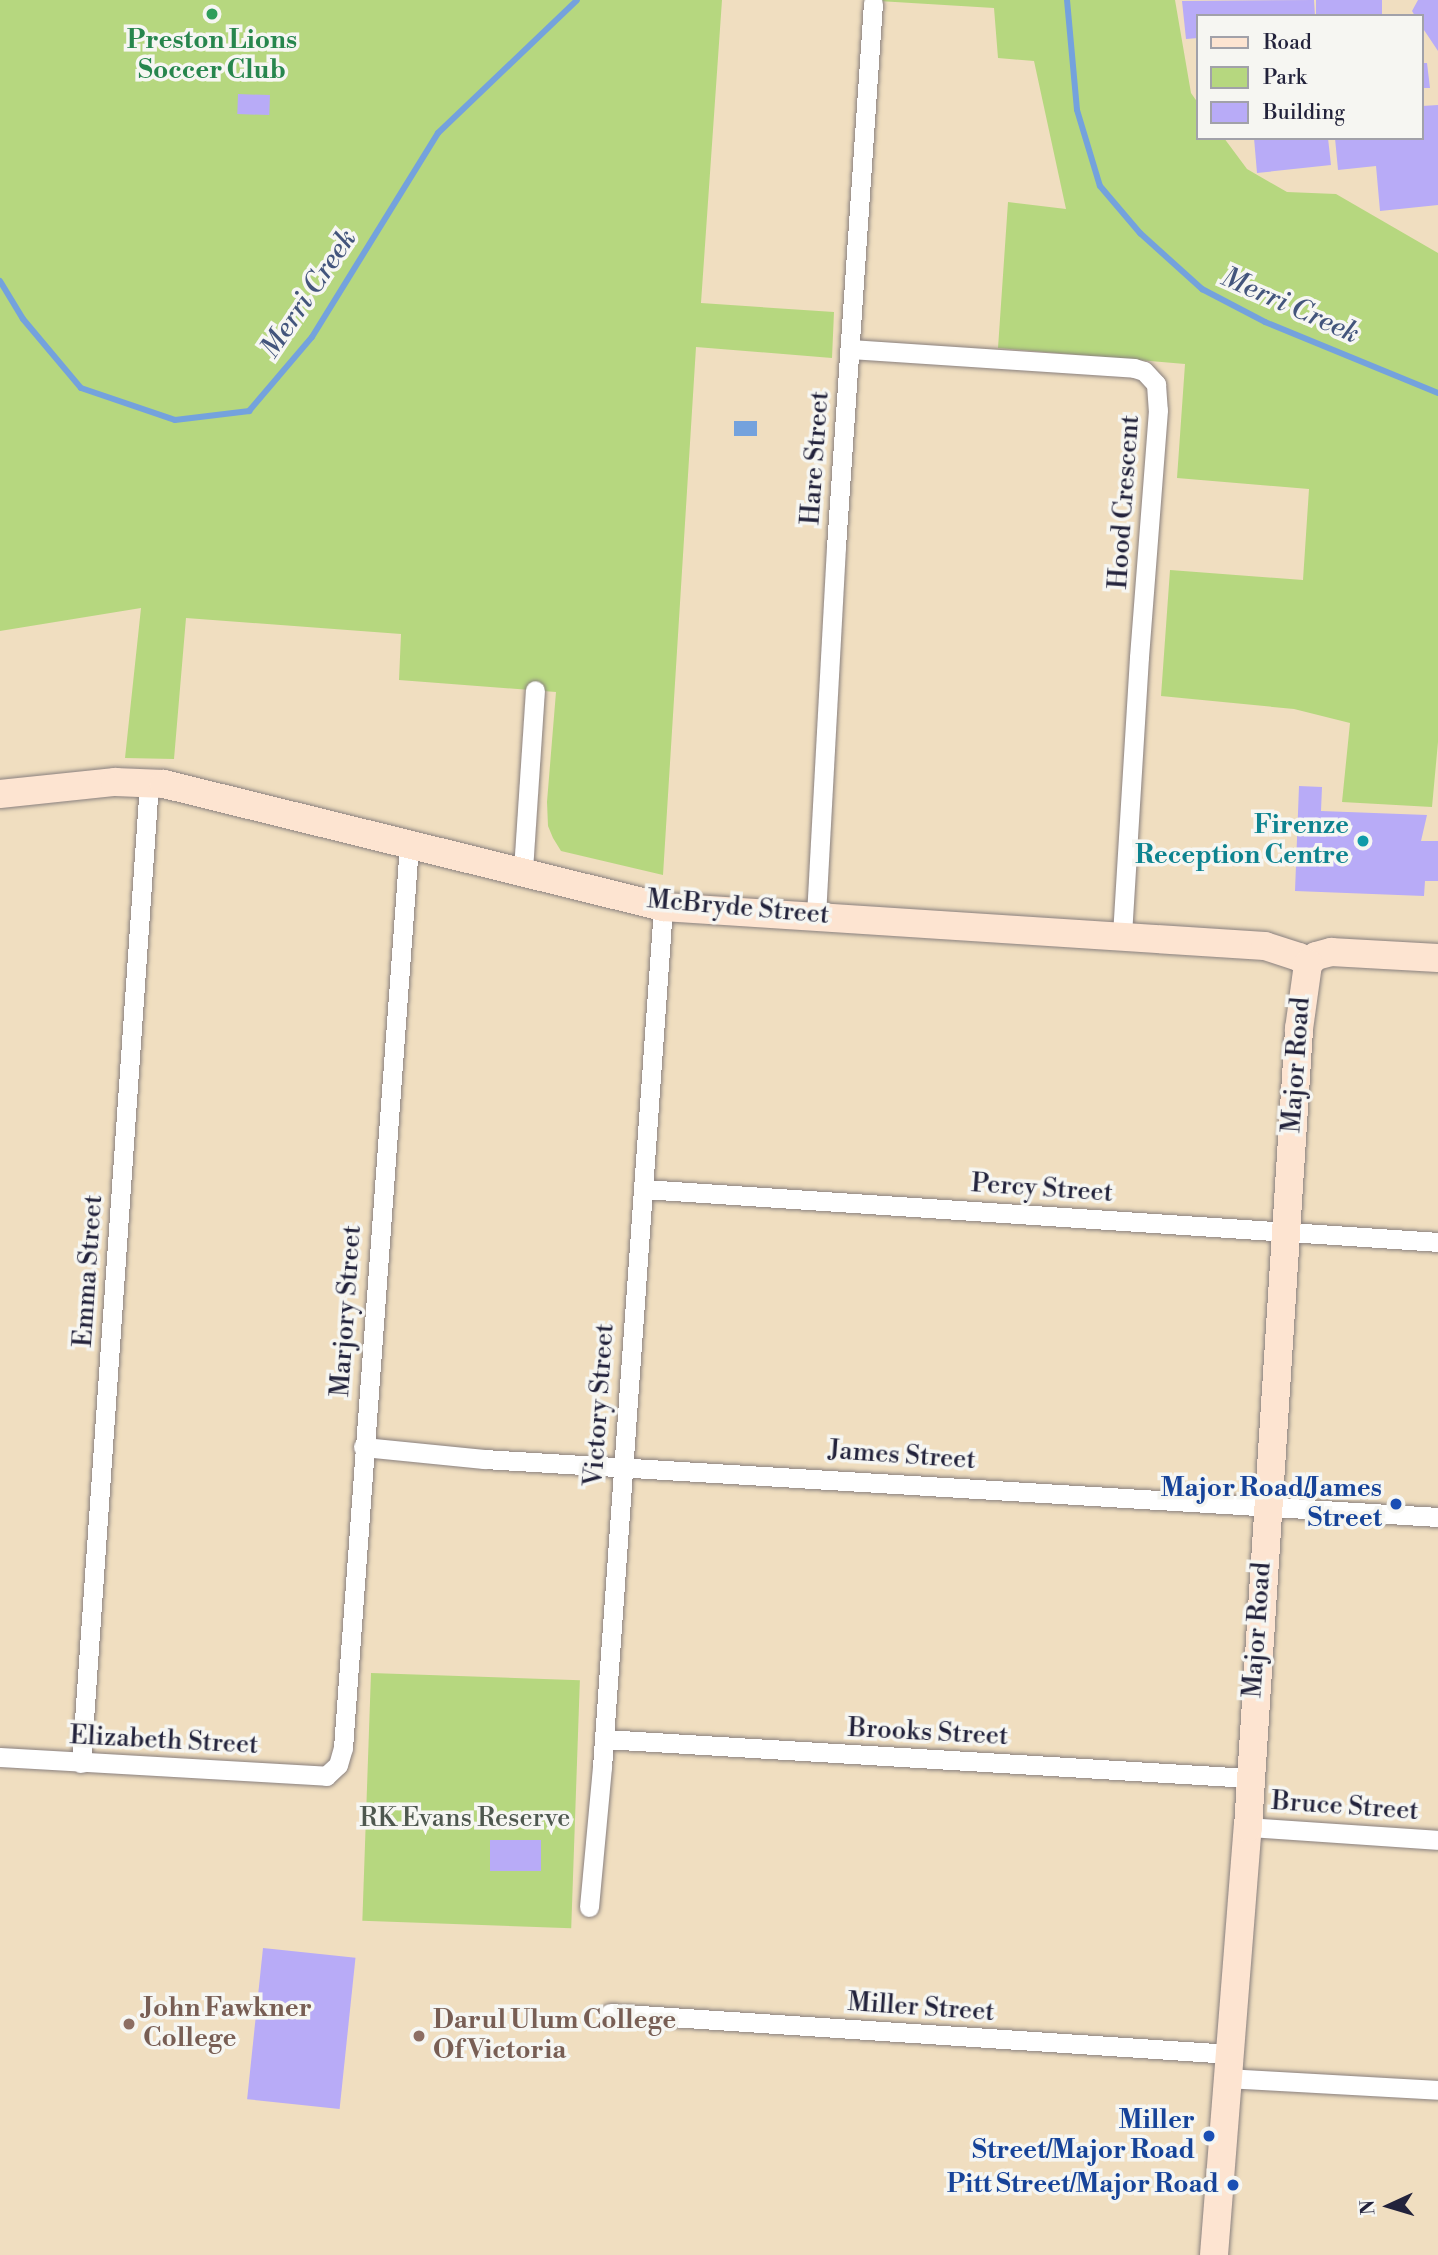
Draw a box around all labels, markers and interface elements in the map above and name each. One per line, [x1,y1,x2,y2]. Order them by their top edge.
marker: Preston Lions Soccer Club [204,6,220,22]
legend [1196,14,1424,140]
place label: Preston Lions Soccer Club [127,25,297,86]
text: Road [1263,30,1312,56]
text: Park [1263,65,1307,91]
text: Building [1263,100,1345,126]
water label: Merri Creek [254,223,364,365]
water label: Merri Creek [1216,261,1364,351]
street label: Hare Street [796,390,836,526]
street label: Hood Crescent [1103,414,1147,590]
place label: Firenze Reception Centre [1135,810,1349,872]
marker: Firenze Reception Centre [1355,833,1371,849]
street label: McBryde Street [646,884,830,932]
street label: Major Road [1277,996,1317,1134]
street label: Percy Street [970,1168,1114,1210]
street label: Emma Street [68,1194,110,1348]
street label: Marjory Street [325,1224,369,1398]
street label: Victory Street [579,1323,621,1487]
street label: James Street [827,1435,977,1477]
place label: Major Road/James Street [1160,1473,1382,1534]
marker: Major Road/James Street [1388,1496,1404,1512]
street label: Major Road [1238,1561,1278,1699]
street label: Brooks Street [847,1713,1009,1753]
street label: Elizabeth Street [69,1720,259,1762]
street label: Bruce Street [1270,1786,1420,1828]
park label: RK Evans Reserve [360,1803,570,1835]
street label: Miller Street [846,1987,996,2029]
place label: John Fawkner College [143,1993,312,2054]
place label: Darul Ulum College Of Victoria [433,2005,676,2066]
marker: John Fawkner College [121,2016,137,2032]
marker: Darul Ulum College Of Victoria [411,2028,427,2044]
place label: Miller Street/Major Road [972,2105,1195,2166]
marker: Miller Street/Major Road [1201,2128,1217,2144]
place label: Pitt Street/Major Road [947,2169,1219,2201]
north arrow [1354,2171,1424,2241]
marker: Pitt Street/Major Road [1225,2177,1241,2193]
text: N [1356,2199,1381,2216]

